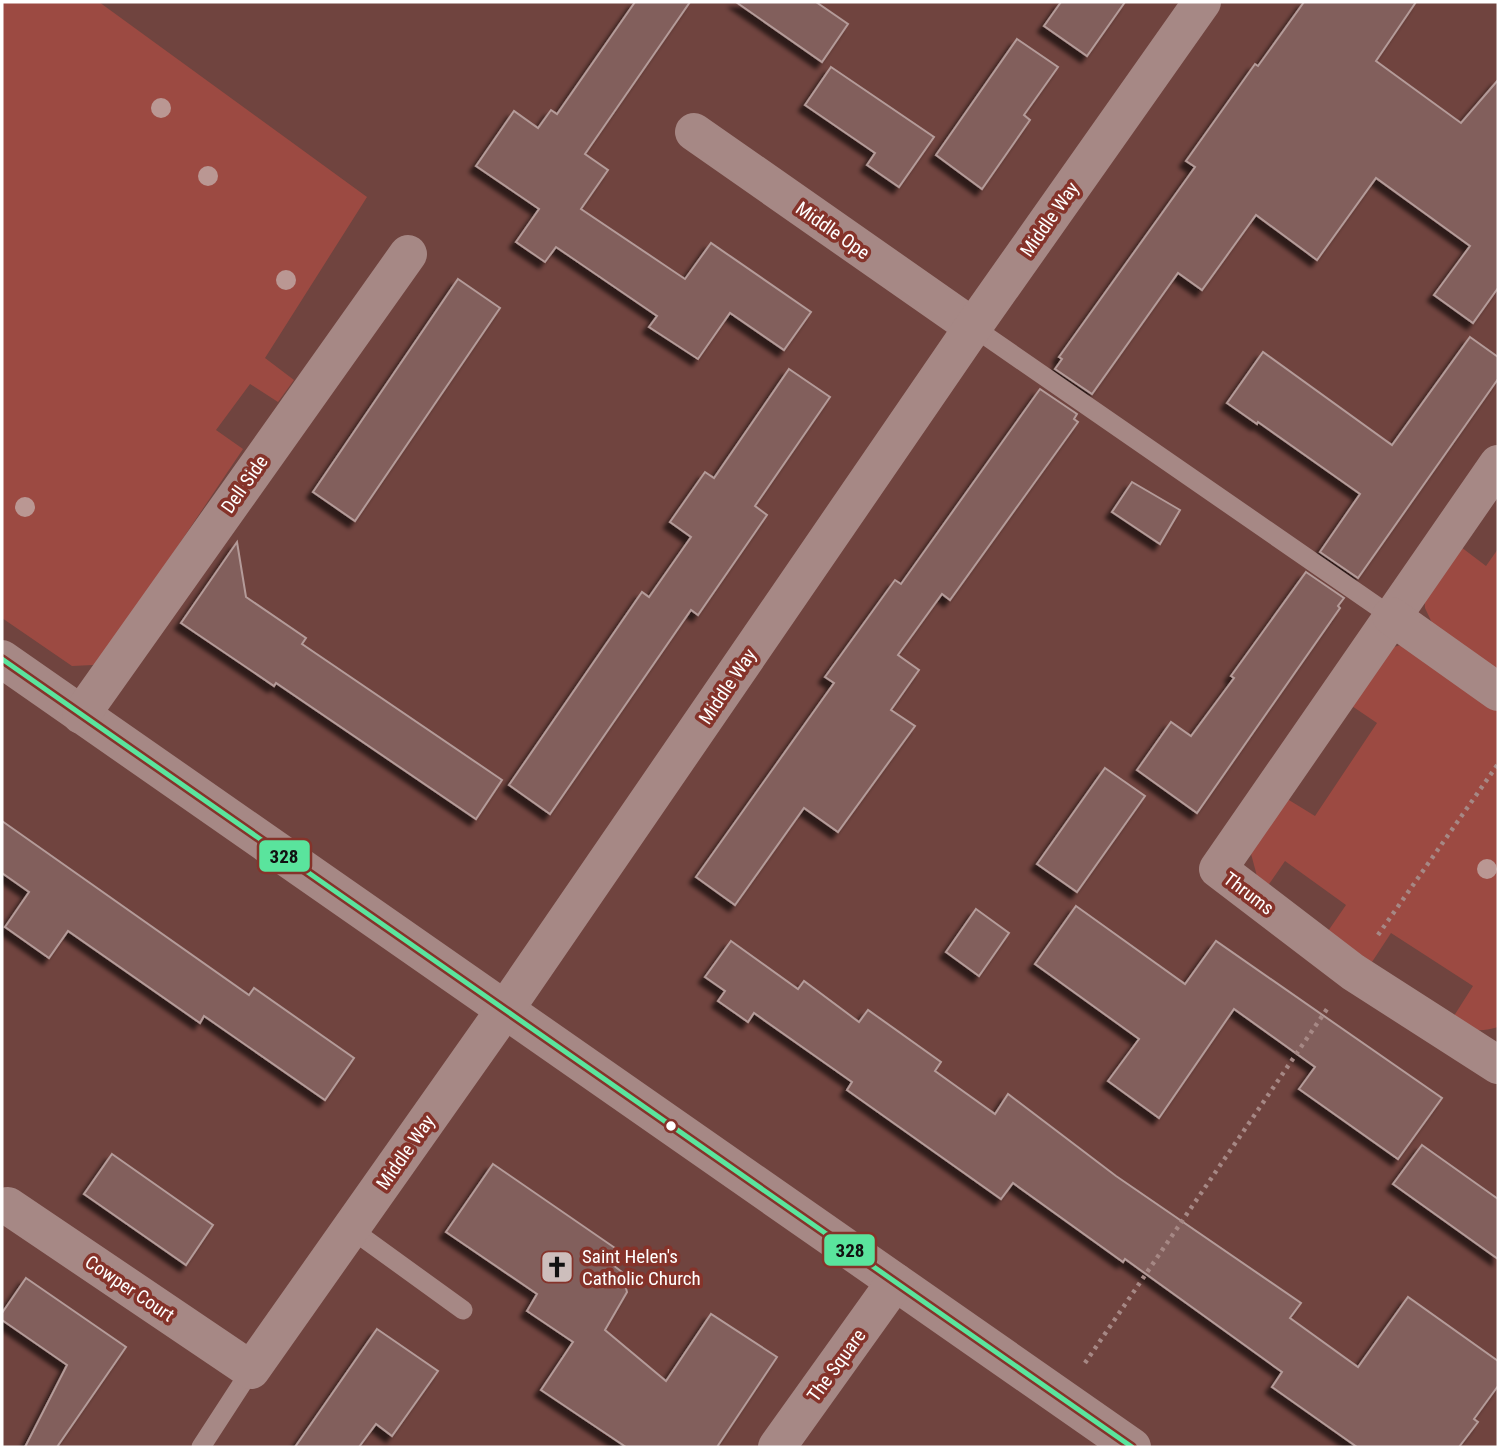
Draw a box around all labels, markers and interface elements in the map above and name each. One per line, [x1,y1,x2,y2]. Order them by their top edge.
street label: Middle Way [1015,177,1084,261]
street label: Middle Ope [791,197,874,264]
street label: Dell Side [216,451,273,518]
street label: Middle Way [694,644,761,728]
line badge: 328 [258,839,311,873]
text: 328 [270,845,298,868]
street label: Thrums [1219,867,1278,920]
street label: Middle Way [371,1110,440,1194]
unlabelled marker [664,1119,678,1133]
line badge: 328 [823,1233,876,1267]
text: 328 [836,1239,864,1262]
place label: Saint Helen's Catholic Church [582,1245,701,1290]
church icon: Saint Helen's Catholic Church [538,1248,576,1286]
street label: Cowper Court [81,1250,179,1327]
street label: The Square [802,1324,871,1406]

